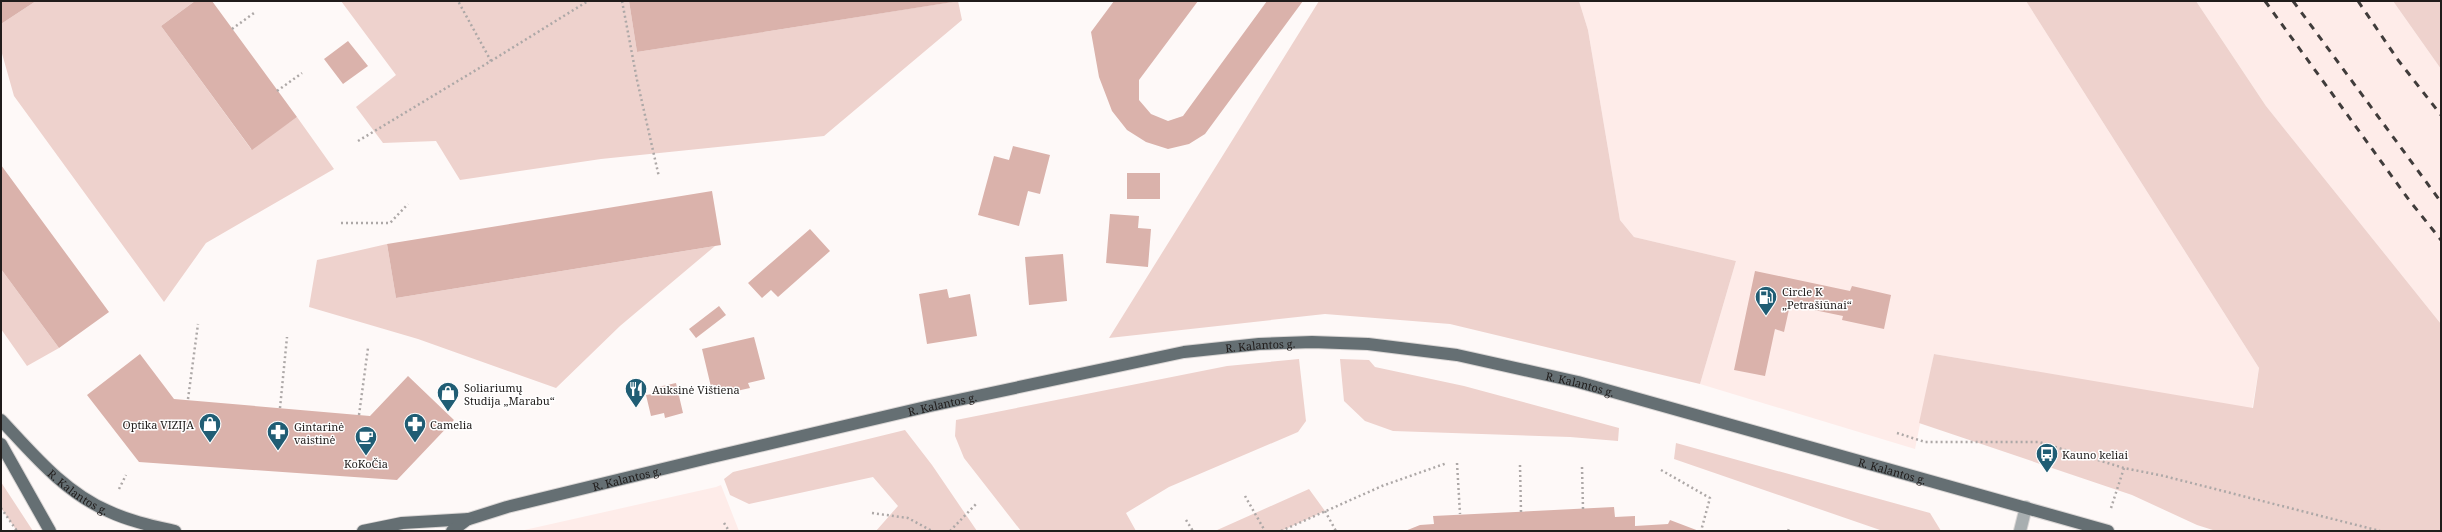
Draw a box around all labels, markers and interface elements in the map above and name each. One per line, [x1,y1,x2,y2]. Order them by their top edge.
fuel station icon: Circle K „Petrašiūnai“ [1753,284,1779,317]
place label: Circle K „Petrašiūnai“ [1782,284,1852,312]
street label: R. Kalantos g. [1225,335,1296,355]
street label: R. Kalantos g. [1545,368,1616,399]
restaurant icon: Auksinė Vištiena [623,376,649,409]
shop icon: Soliariumų Studija „Marabu“ [435,380,461,413]
place label: Soliariumų Studija „Marabu“ [464,380,555,408]
place label: Auksinė Vištiena [652,382,740,397]
street label: R. Kalantos g. [906,389,978,419]
shop icon: Optika VIZIJA [197,411,223,444]
pharmacy icon: Camelia [402,411,428,444]
place label: Optika VIZIJA [123,417,194,432]
place label: Camelia [430,417,472,432]
pharmacy icon: Gintarinė vaistinė [265,419,291,452]
place label: Gintarinė vaistinė [294,419,344,447]
cafe icon: KoKoČia [353,424,379,457]
bus stop icon: Kauno keliai [2034,441,2060,474]
place label: Kauno keliai [2062,447,2128,462]
street label: R. Kalantos g. [1856,454,1928,487]
place label: KoKoČia [344,456,388,471]
street label: R. Kalantos g. [591,462,663,493]
street label: R. Kalantos g. [45,466,111,518]

